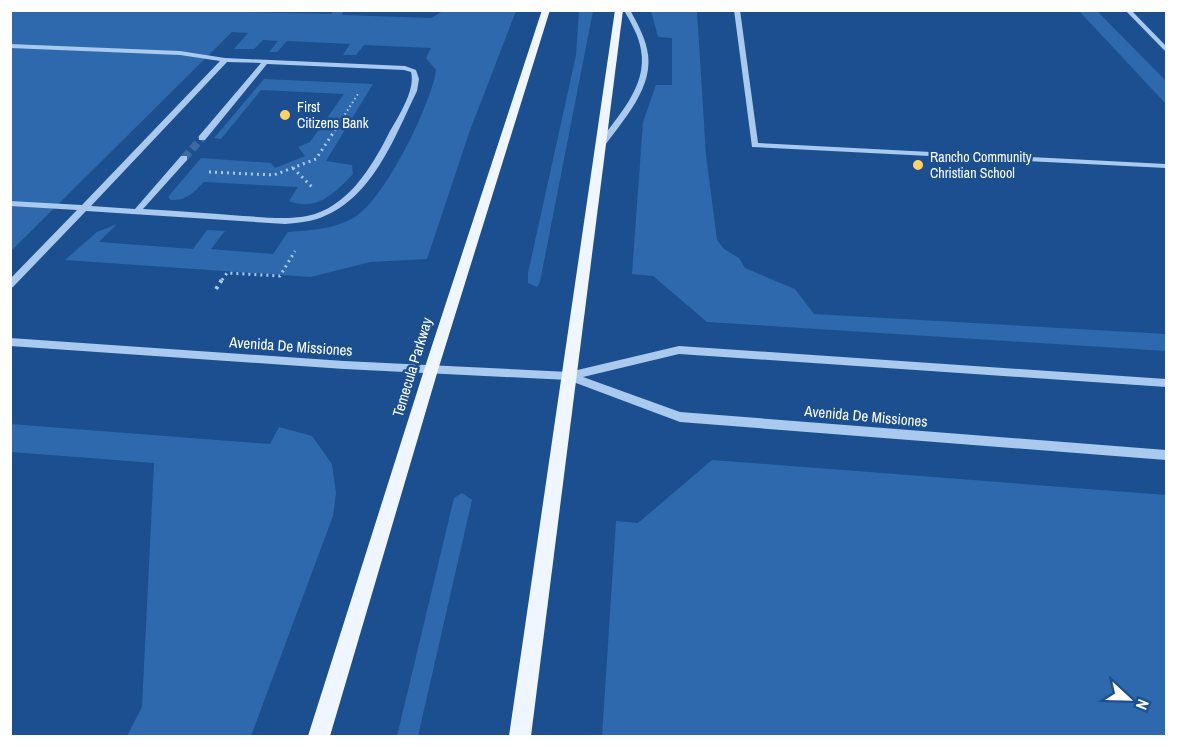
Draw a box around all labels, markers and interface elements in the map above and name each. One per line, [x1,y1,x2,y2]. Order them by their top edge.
place label: First Citizens Bank [297,98,369,132]
marker: First Citizens Bank [278,108,292,122]
place label: Rancho Community Christian School [930,148,1032,182]
marker: Rancho Community Christian School [911,158,925,172]
street label: Temecula Parkway [387,314,437,419]
street label: Avenida De Missiones [228,331,353,361]
street label: Avenida De Missiones [803,400,928,432]
north arrow [1099,669,1159,729]
text: N [1131,696,1155,713]

